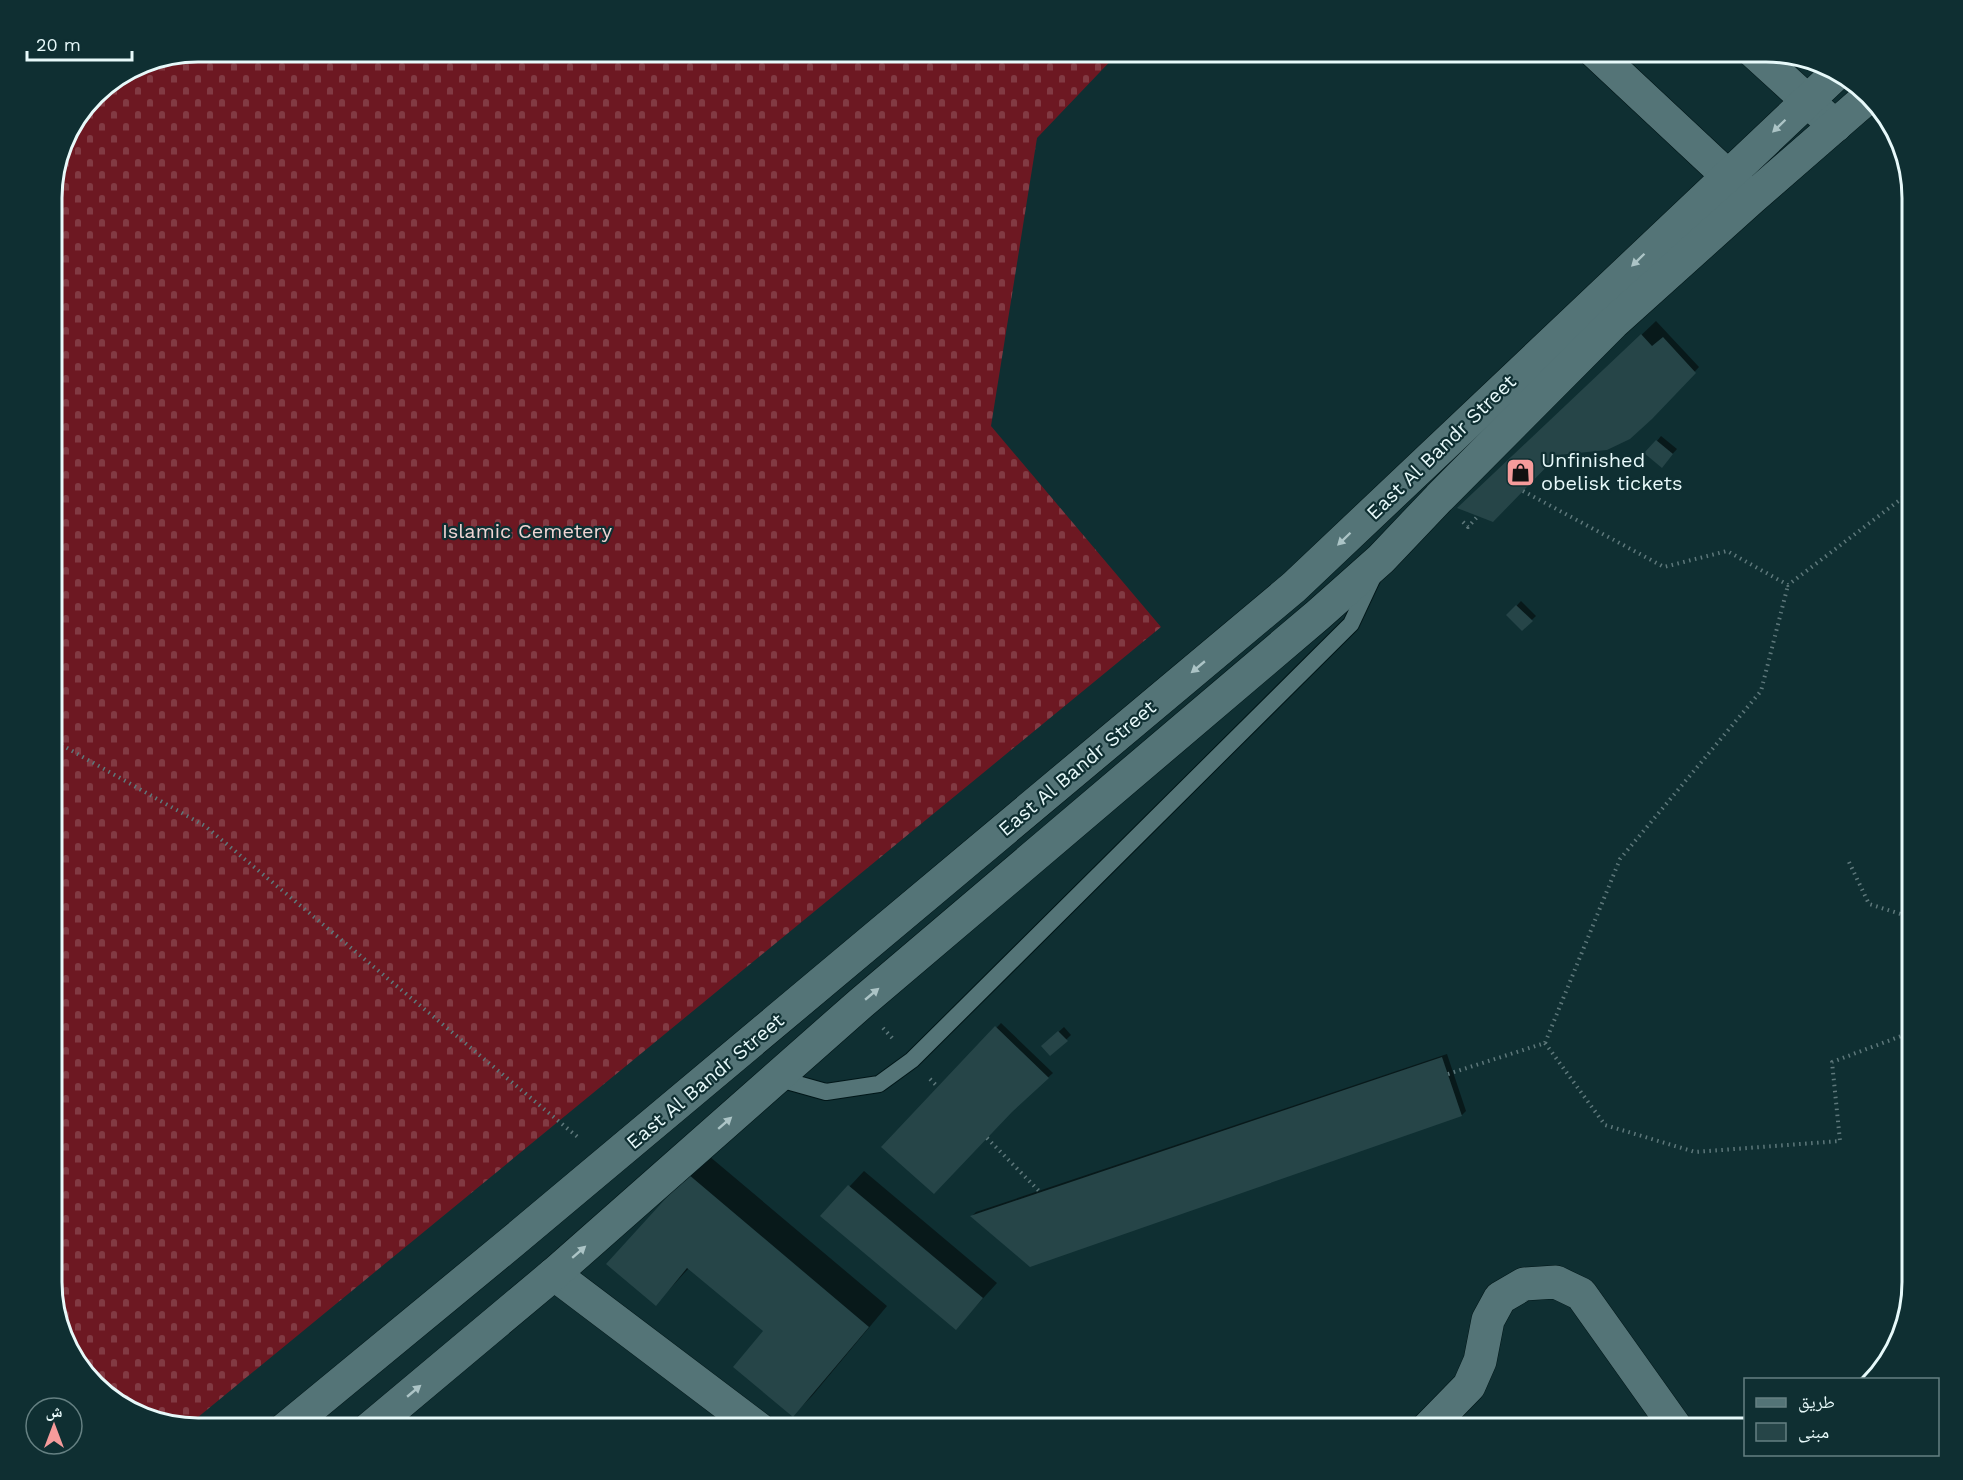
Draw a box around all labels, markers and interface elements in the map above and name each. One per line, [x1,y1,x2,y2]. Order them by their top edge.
scale bar [27,24,132,62]
text: 20 m [36,34,81,55]
one-way arrow [1772,119,1787,133]
one-way arrow [1630,253,1645,267]
street label: East Al Bandr Street [1361,369,1521,525]
place label: Unfinished obelisk tickets [1541,448,1682,495]
shop icon: Unfinished obelisk tickets [1504,456,1536,488]
park label: Islamic Cemetery [442,519,613,543]
one-way arrow [1337,532,1352,545]
one-way arrow [1190,661,1205,673]
street label: East Al Bandr Street [993,695,1161,841]
one-way arrow [864,988,880,1001]
street label: East Al Bandr Street [621,1008,789,1154]
one-way arrow [717,1117,732,1130]
one-way arrow [571,1246,586,1259]
legend [1744,1378,1939,1456]
one-way arrow [406,1385,422,1398]
text: طريق [1798,1391,1835,1413]
north arrow [24,1396,84,1456]
text: ش [46,1402,63,1421]
text: مبنى [1798,1421,1829,1443]

